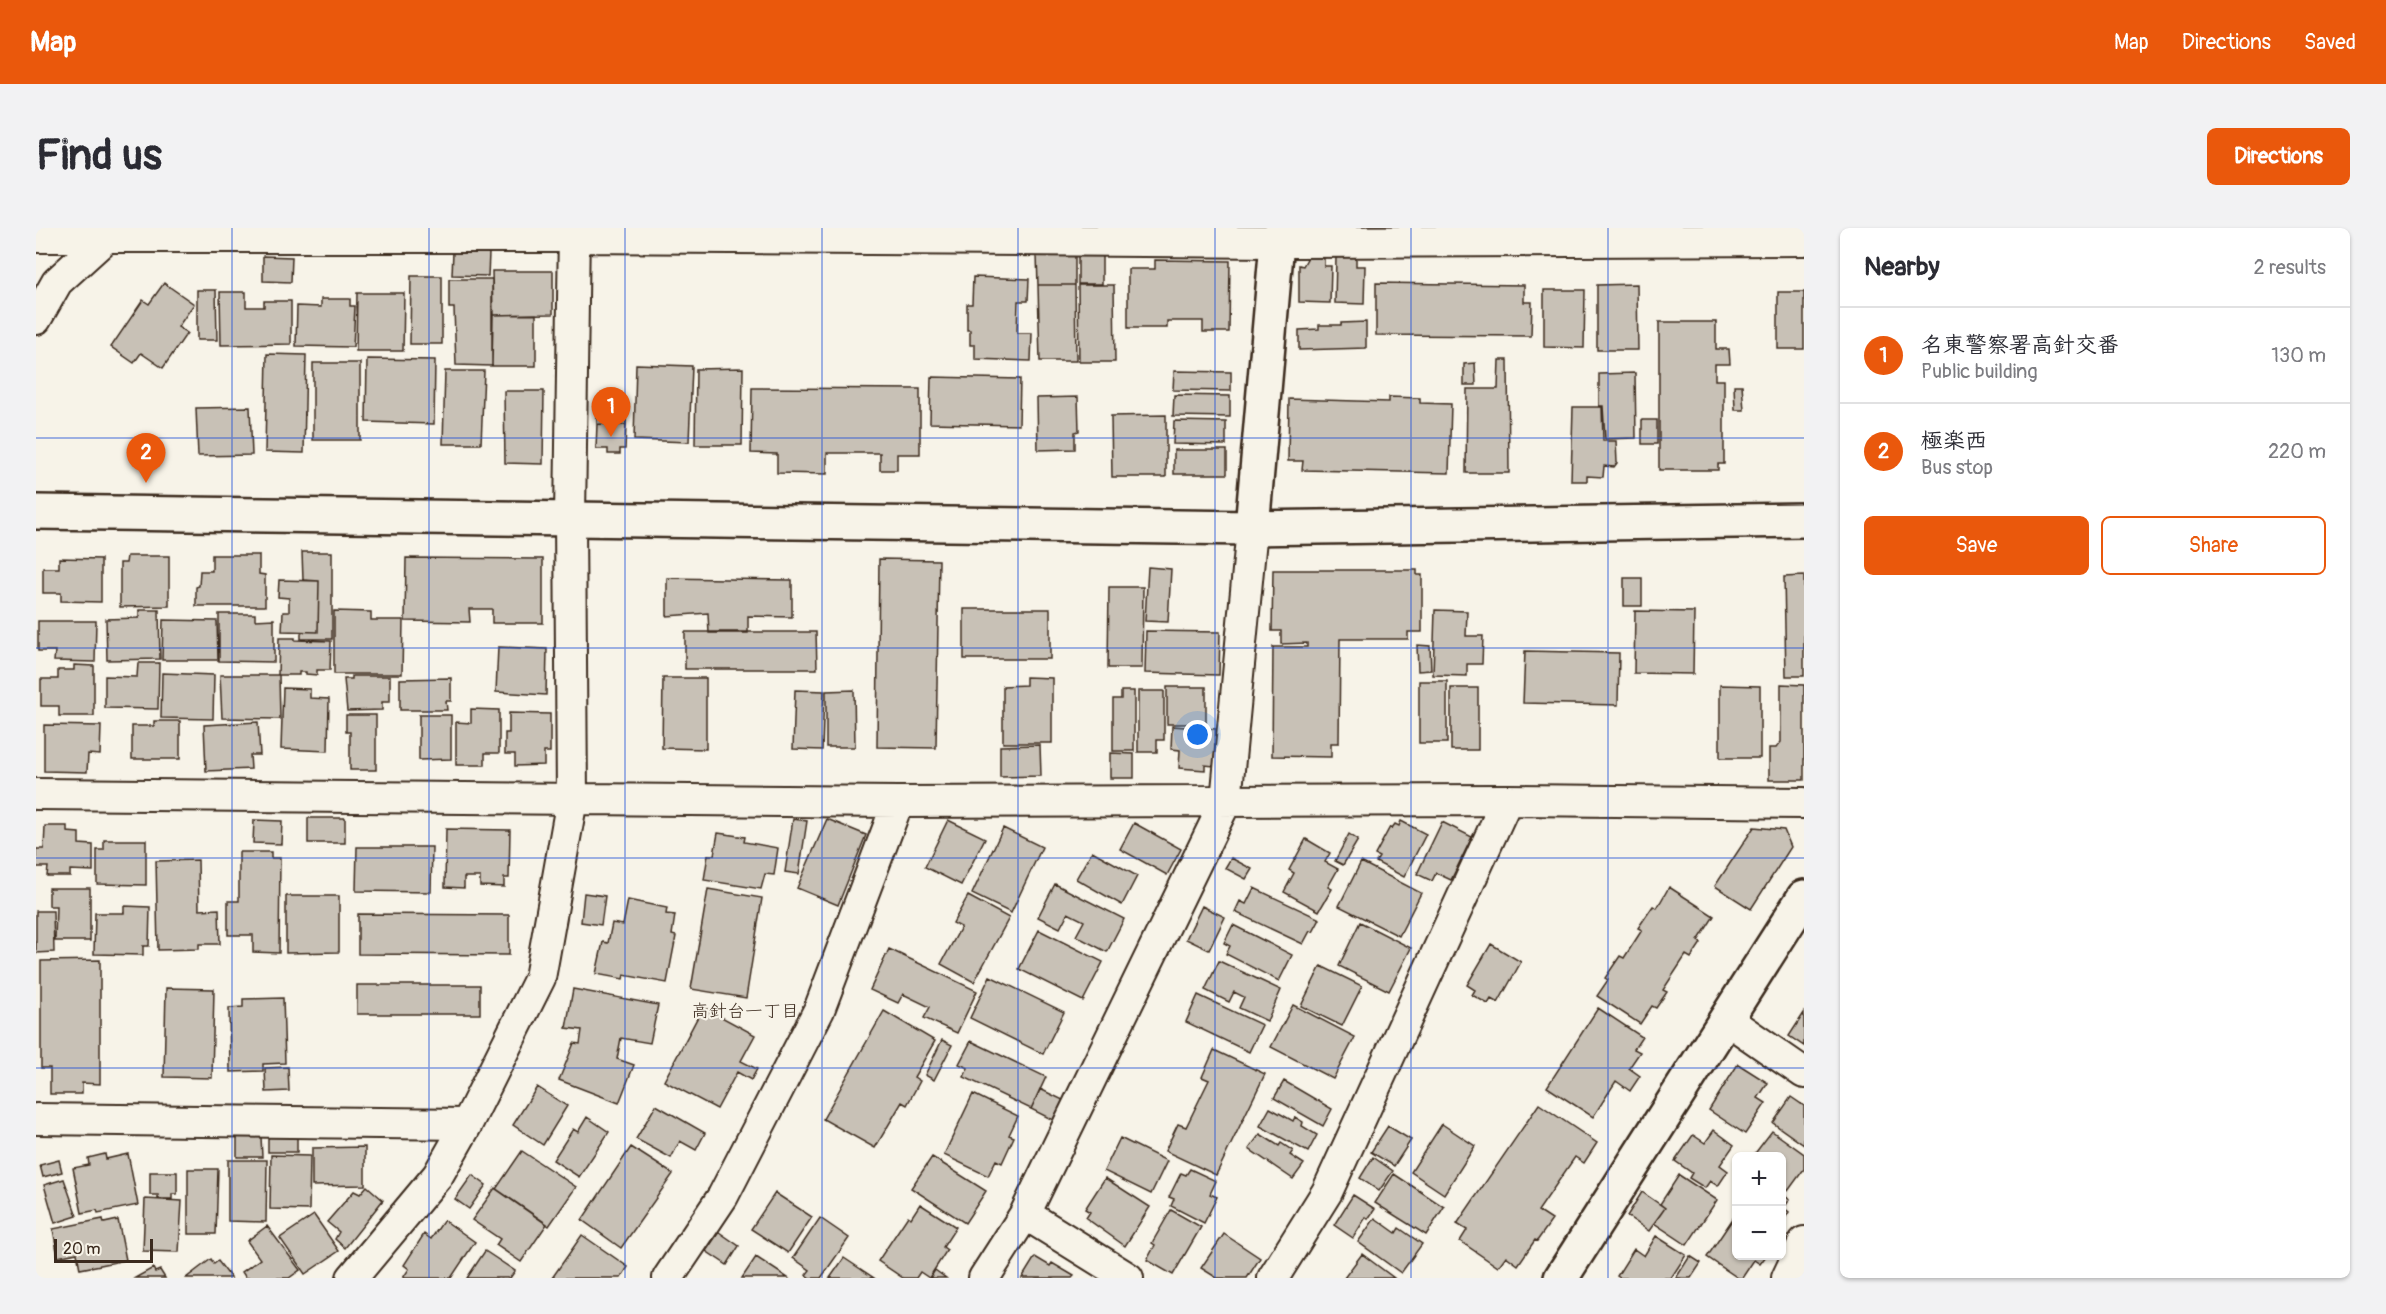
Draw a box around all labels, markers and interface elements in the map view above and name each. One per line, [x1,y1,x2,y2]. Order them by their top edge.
text: Map [30,25,76,60]
text: Map [2114,29,2149,56]
text: Directions [2182,29,2271,56]
text: Saved [2304,29,2356,56]
button: Directions [2207,128,2350,185]
text: Find us [36,130,162,182]
text: Nearby [1864,251,1940,283]
text: 2 results [2254,255,2326,280]
text: 名東警察署高針交番 [1921,331,2119,359]
text: 1 [1880,343,1887,368]
text: 130 m [2271,343,2326,368]
text: Public building [1921,359,2037,384]
pin: 1 [592,388,630,437]
text: 極楽西 [1921,427,1987,455]
pin: 2 [126,434,166,483]
text: 2 [1878,439,1889,464]
text: 220 m [2268,439,2326,464]
text: Bus stop [1921,455,1993,480]
button: Save [1864,516,2089,575]
button: Share [2101,516,2326,575]
your location [1183,720,1212,749]
district label: 高針台一丁目 [691,1000,799,1023]
map controls [1732,1152,1786,1260]
button: + [1732,1152,1786,1206]
button: − [1732,1206,1786,1260]
scale bar [54,1236,153,1264]
text: 20 m [63,1239,101,1259]

